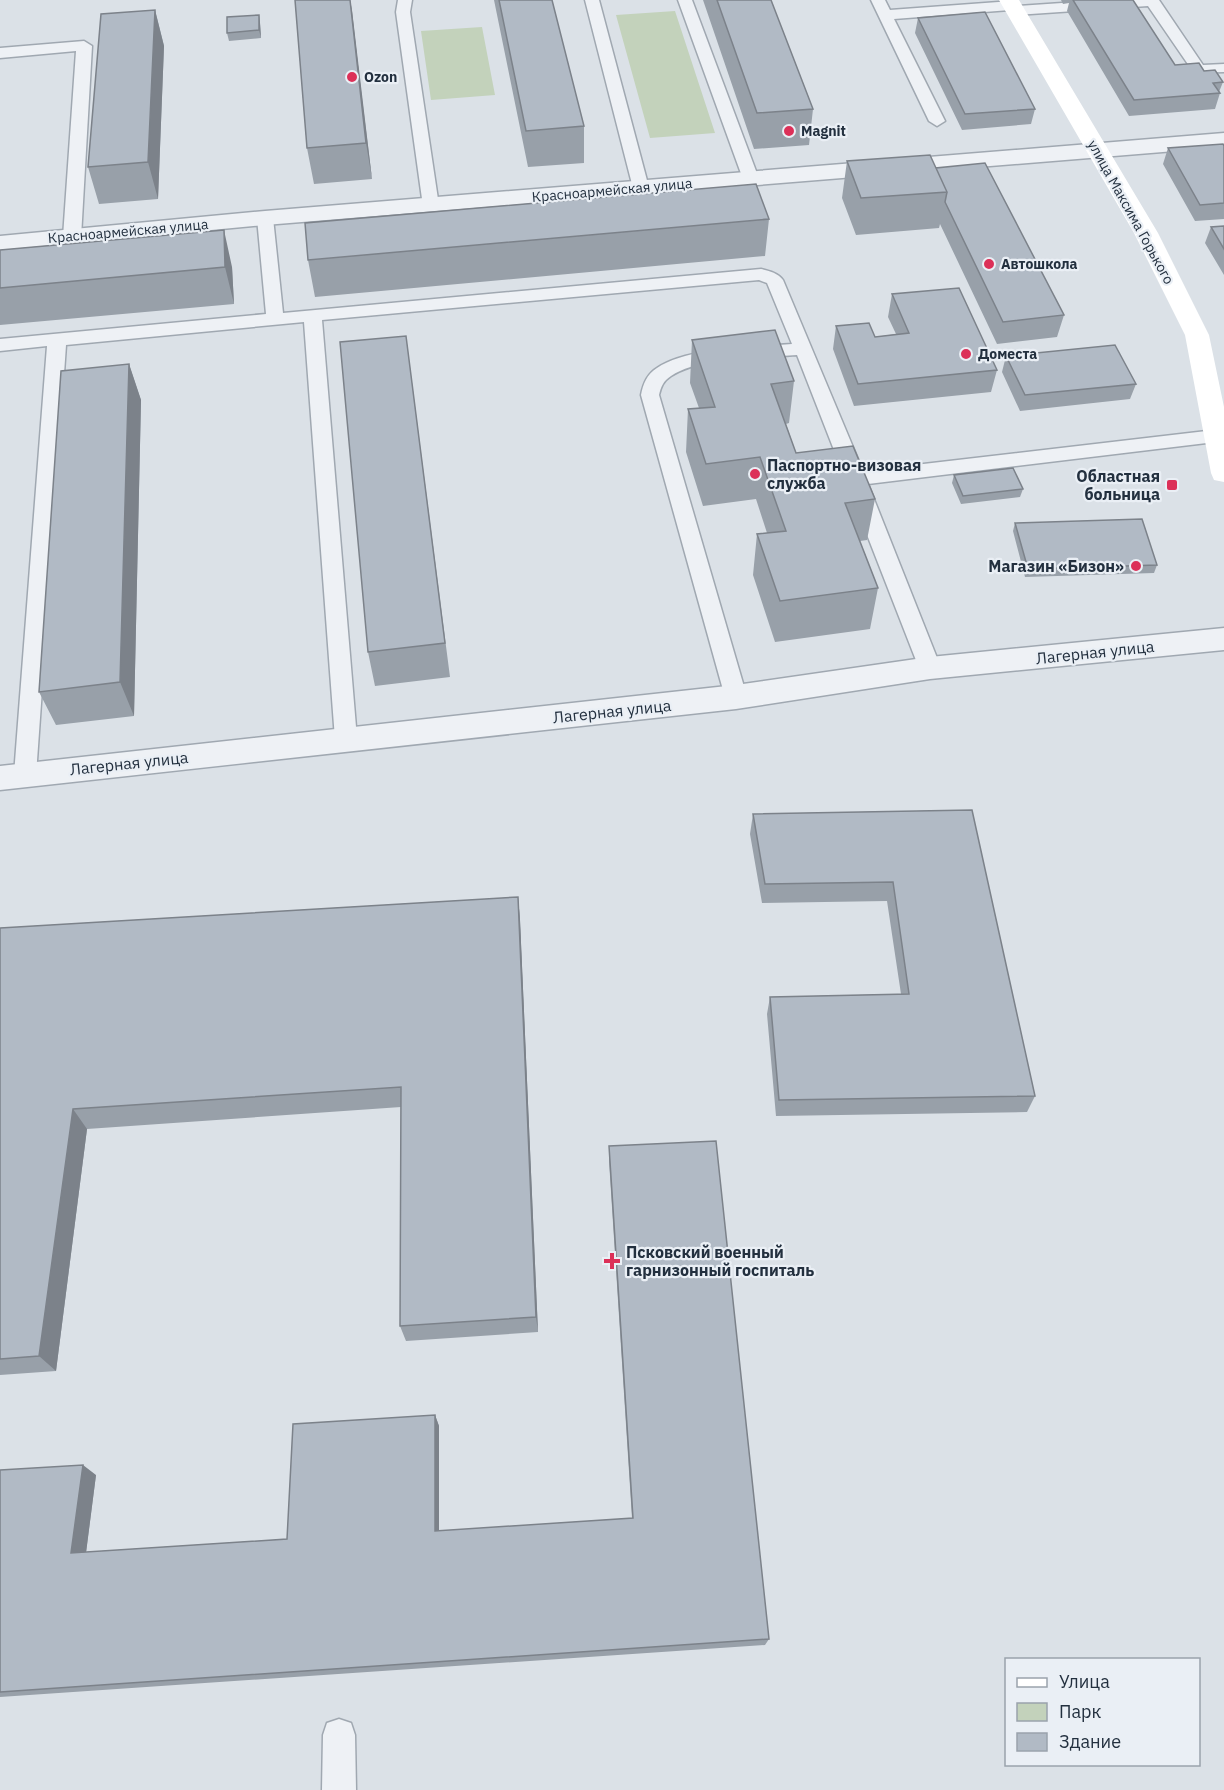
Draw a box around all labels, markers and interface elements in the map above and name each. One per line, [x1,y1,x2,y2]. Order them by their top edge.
place label: Ozon [364,68,397,86]
marker: Ozon [345,70,359,84]
place label: Magnit [801,122,846,140]
marker: Magnit [782,124,796,138]
street label: улица Максима Горького [1084,137,1178,287]
street label: Красноармейская улица [531,174,693,206]
street label: Красноармейская улица [47,215,209,247]
place label: Автошкола [1001,255,1078,273]
marker: Автошкола [982,257,996,271]
place label: Доместа [978,345,1037,363]
marker: Доместа [959,347,973,361]
place label: Паспортно-визовая служба [767,455,921,493]
place label: Областная больница [1076,466,1160,504]
marker: Паспортно-визовая служба [748,467,762,481]
marker: Областная больница [1165,478,1179,492]
place label: Магазин «Бизон» [988,556,1124,576]
marker: Магазин «Бизон» [1129,559,1143,573]
street label: Лагерная улица [1035,636,1156,668]
street label: Лагерная улица [552,695,673,727]
street label: Лагерная улица [69,747,190,779]
place label: Псковский военный гарнизонный госпиталь [626,1242,814,1280]
marker: Псковский военный гарнизонный госпиталь [603,1252,621,1270]
legend [1005,1658,1200,1766]
text: Улица [1059,1670,1110,1693]
text: Парк [1059,1700,1102,1723]
text: Здание [1059,1730,1121,1753]

